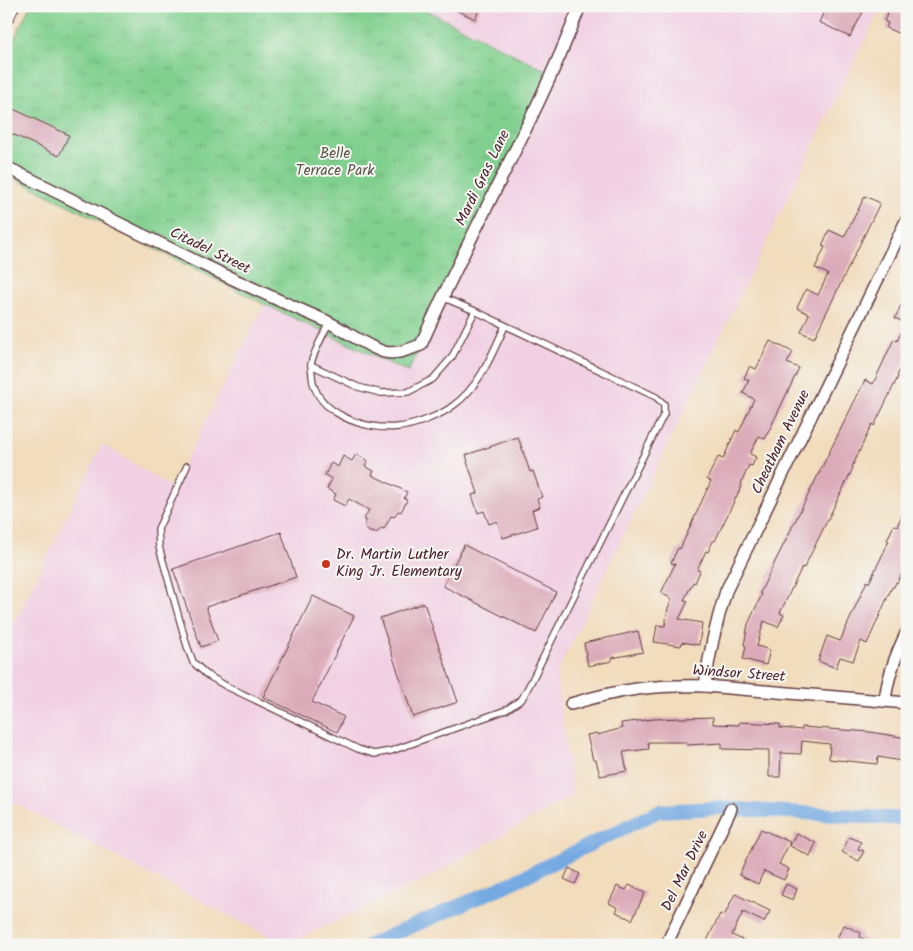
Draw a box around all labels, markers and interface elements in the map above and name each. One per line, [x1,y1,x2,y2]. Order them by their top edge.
street label: Mardi Gras Lane [449,126,517,230]
park label: Belle Terrace Park [296,142,375,183]
street label: Citadel Street [165,221,255,281]
street label: Cheatham Avenue [745,385,817,498]
place label: Dr. Martin Luther King Jr. Elementary [336,543,463,584]
marker: Dr. Martin Luther King Jr. Elementary [320,558,332,570]
street label: Windsor Street [692,659,786,689]
street label: Del Mar Drive [655,826,715,915]

